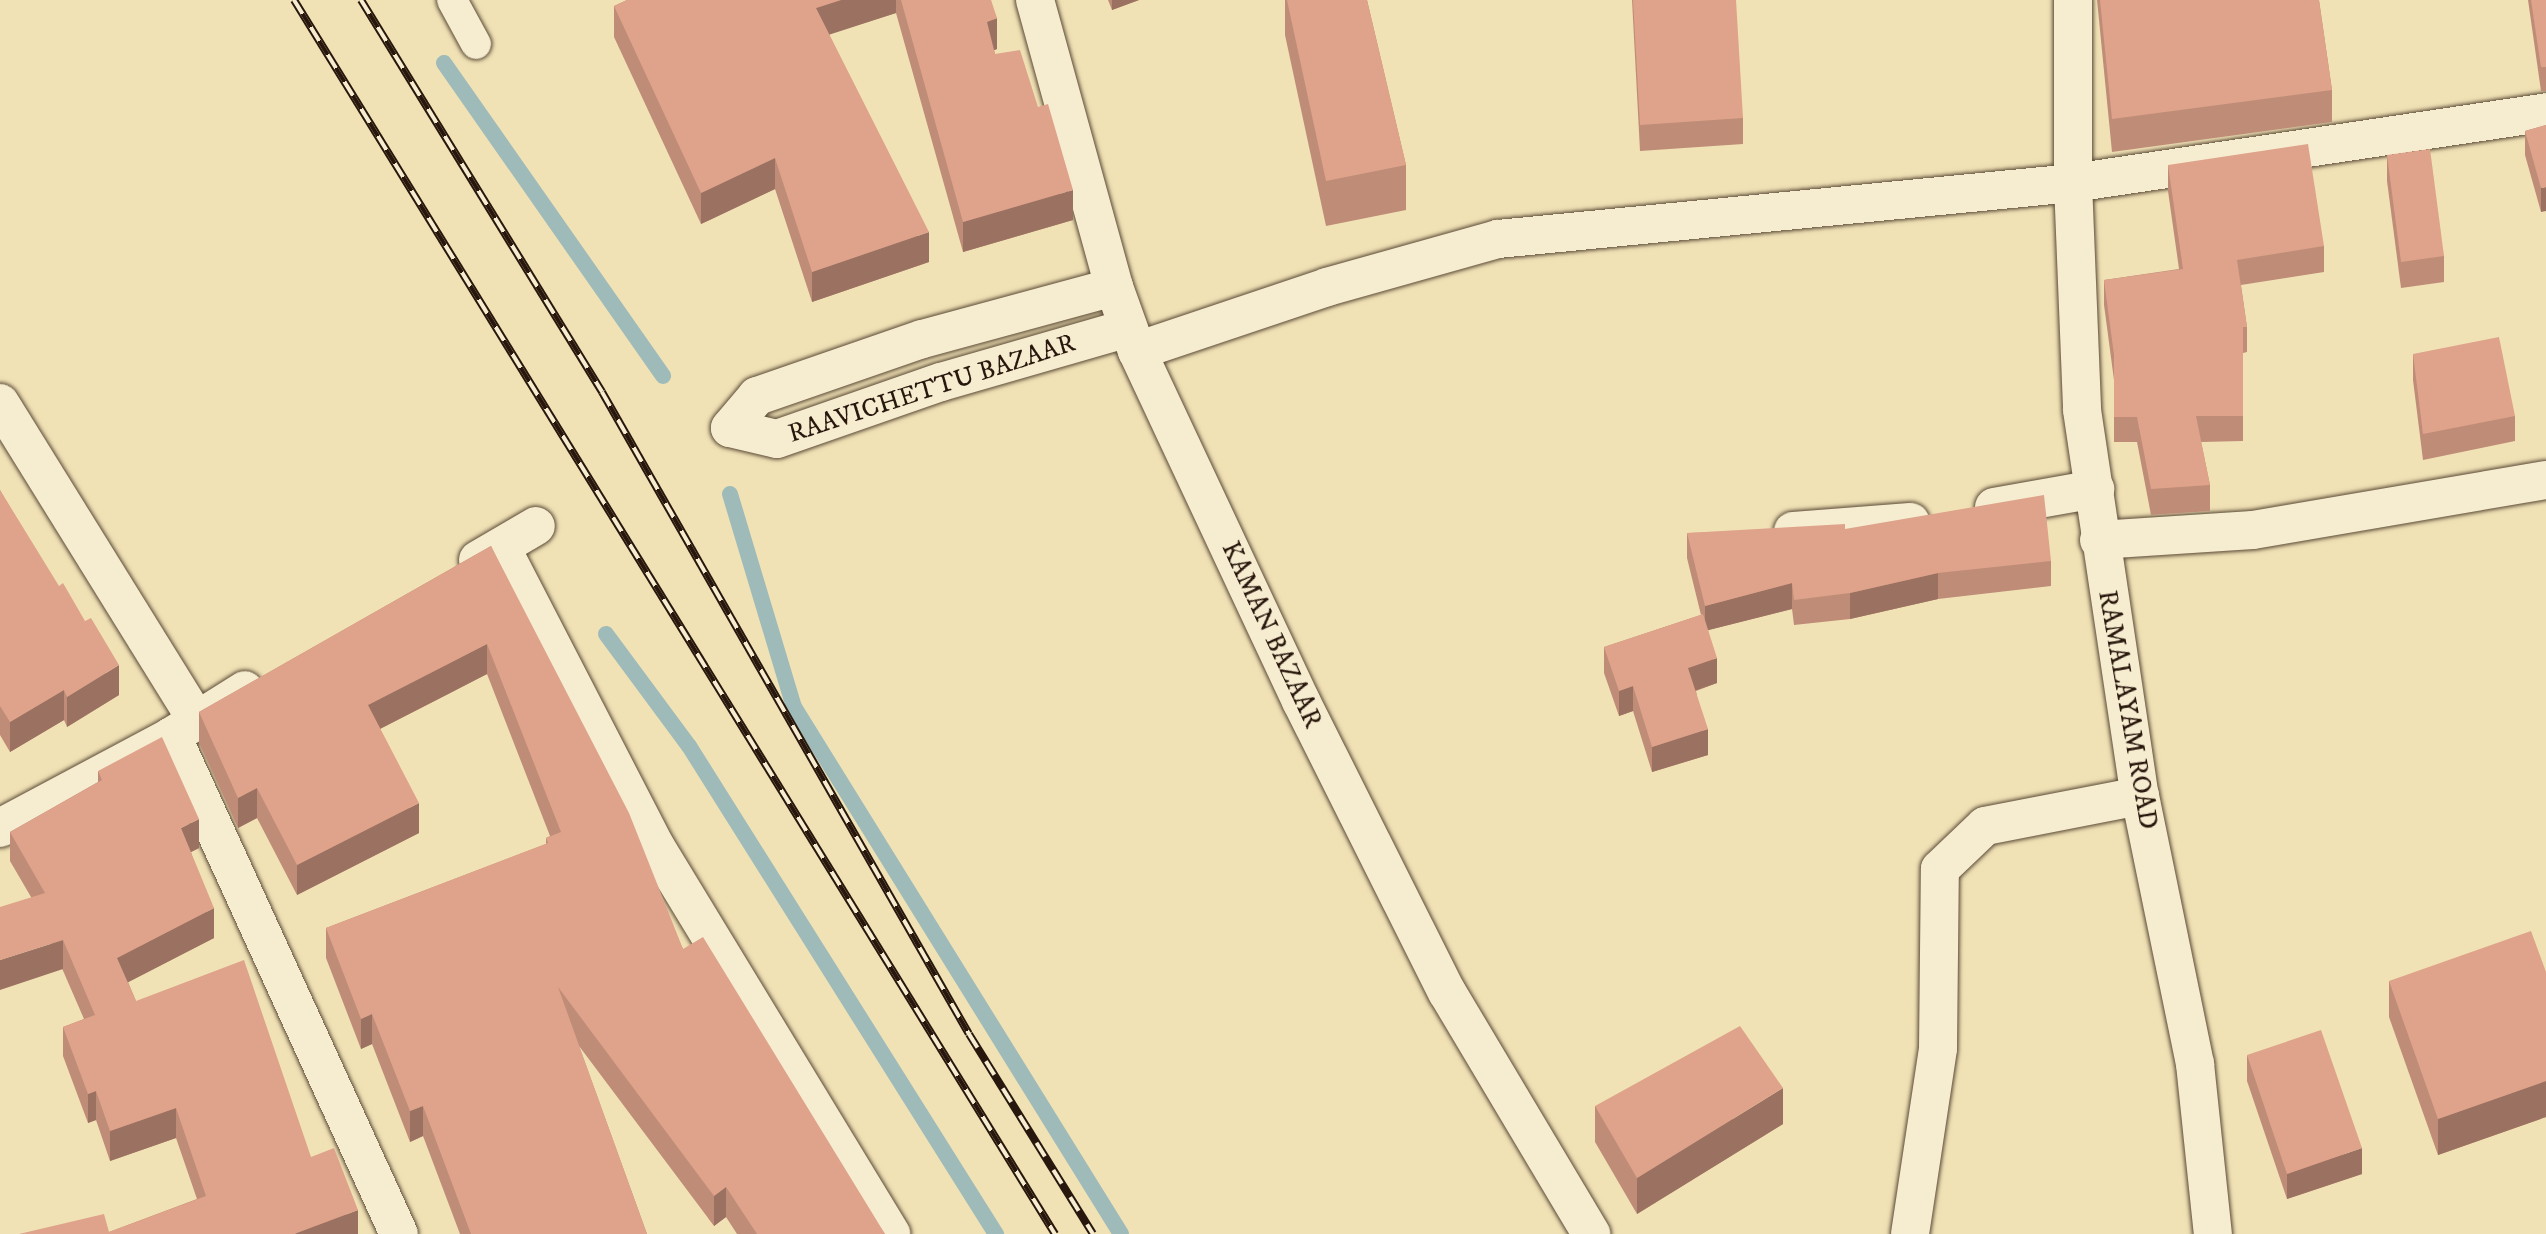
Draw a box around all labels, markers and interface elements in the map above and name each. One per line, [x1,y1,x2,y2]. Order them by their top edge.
street label: RAAVICHETTU BAZAAR [785,328,1079,450]
street label: KAMAN BAZAAR [1214,537,1328,733]
street label: RAMALAYAM ROAD [2091,588,2163,832]

